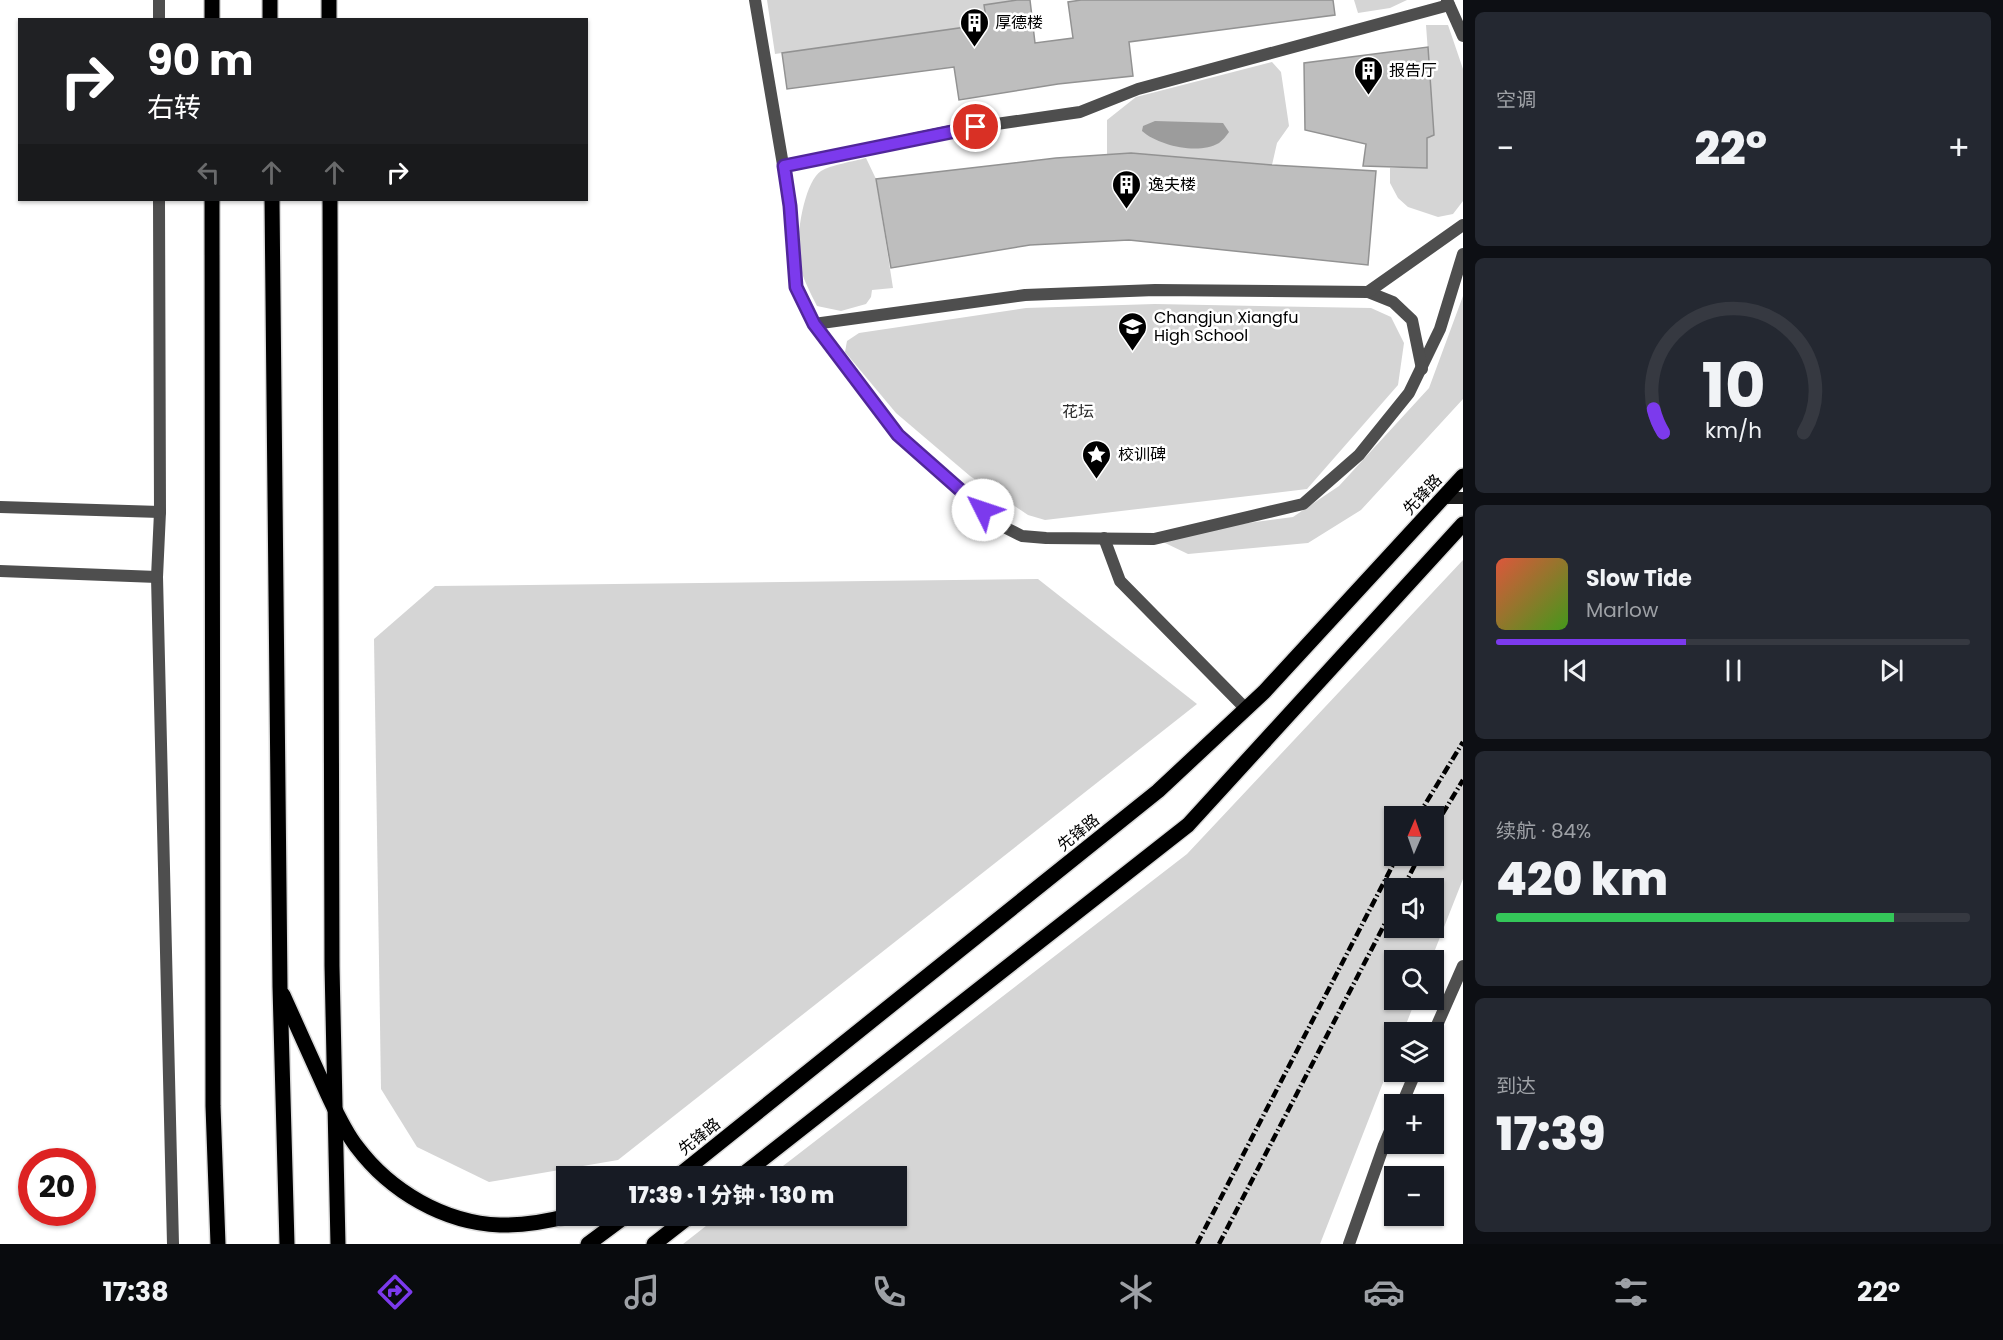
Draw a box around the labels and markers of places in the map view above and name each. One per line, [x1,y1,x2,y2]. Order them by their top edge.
building icon: 厚德楼 [958,6,990,48]
place label: 厚德楼 [995,11,1043,34]
building icon: 报告厅 [1352,54,1384,96]
place label: 报告厅 [1389,59,1437,82]
pin [950,101,1001,152]
building icon: 逸夫楼 [1111,168,1143,210]
place label: 逸夫楼 [1148,173,1196,196]
place label: Changjun Xiangfu High School [1154,306,1298,347]
school or university icon: Changjun Xiangfu High School [1117,310,1149,352]
place icon: 校训碑 [1081,438,1113,480]
place label: 校训碑 [1118,443,1166,466]

